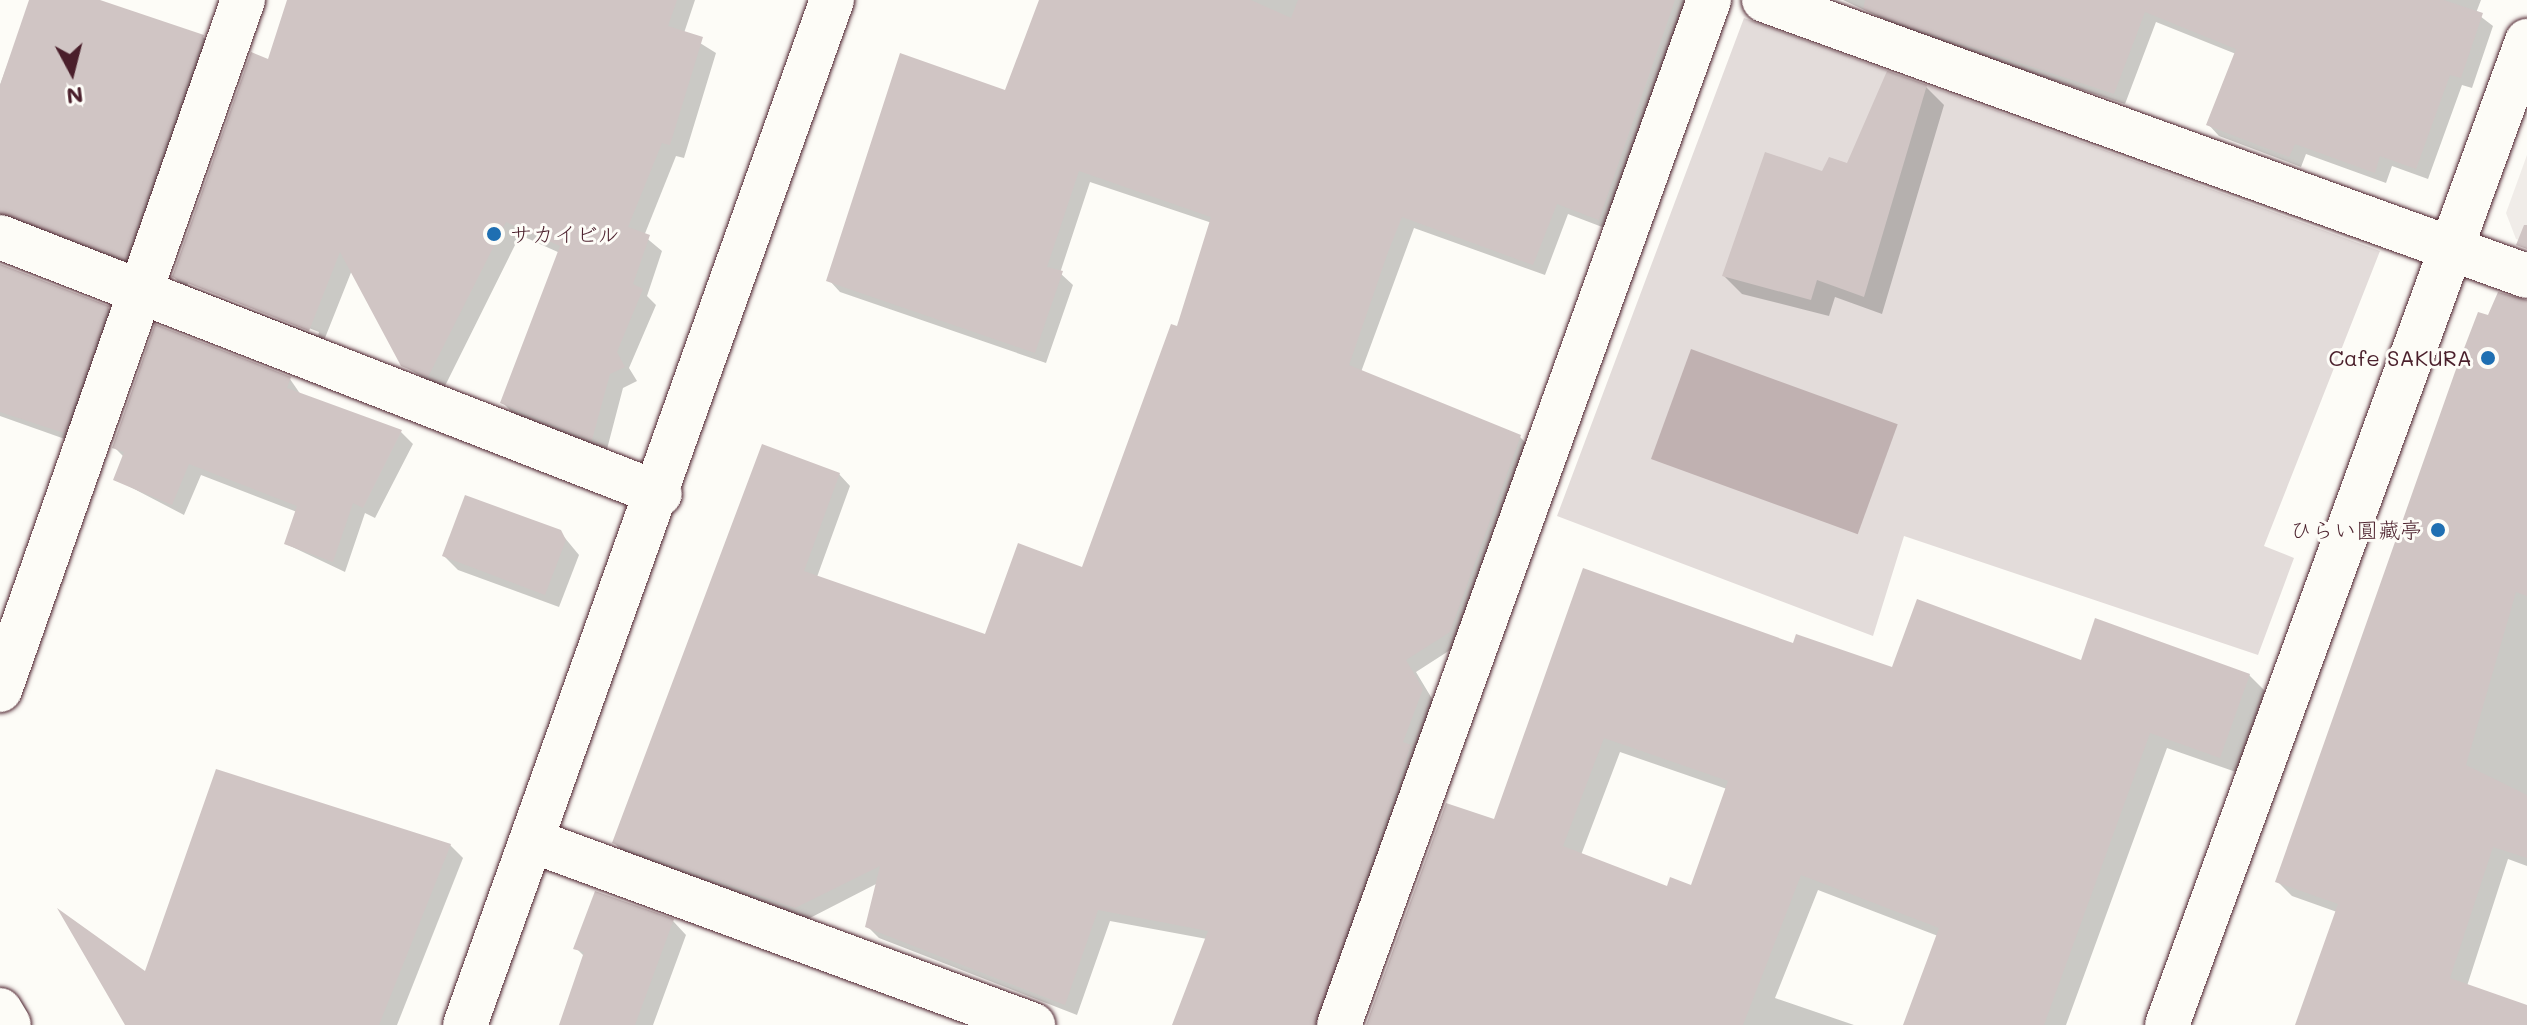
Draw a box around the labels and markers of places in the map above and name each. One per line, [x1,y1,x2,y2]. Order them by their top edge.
place label: サカイビル [510,221,620,247]
marker: サカイビル [485,225,503,243]
place label: Cafe SAKURA [2328,345,2472,371]
marker: Cafe SAKURA [2479,349,2497,367]
place label: ひらい圓藏亭 [2290,517,2422,543]
marker: ひらい圓藏亭 [2429,521,2447,539]

